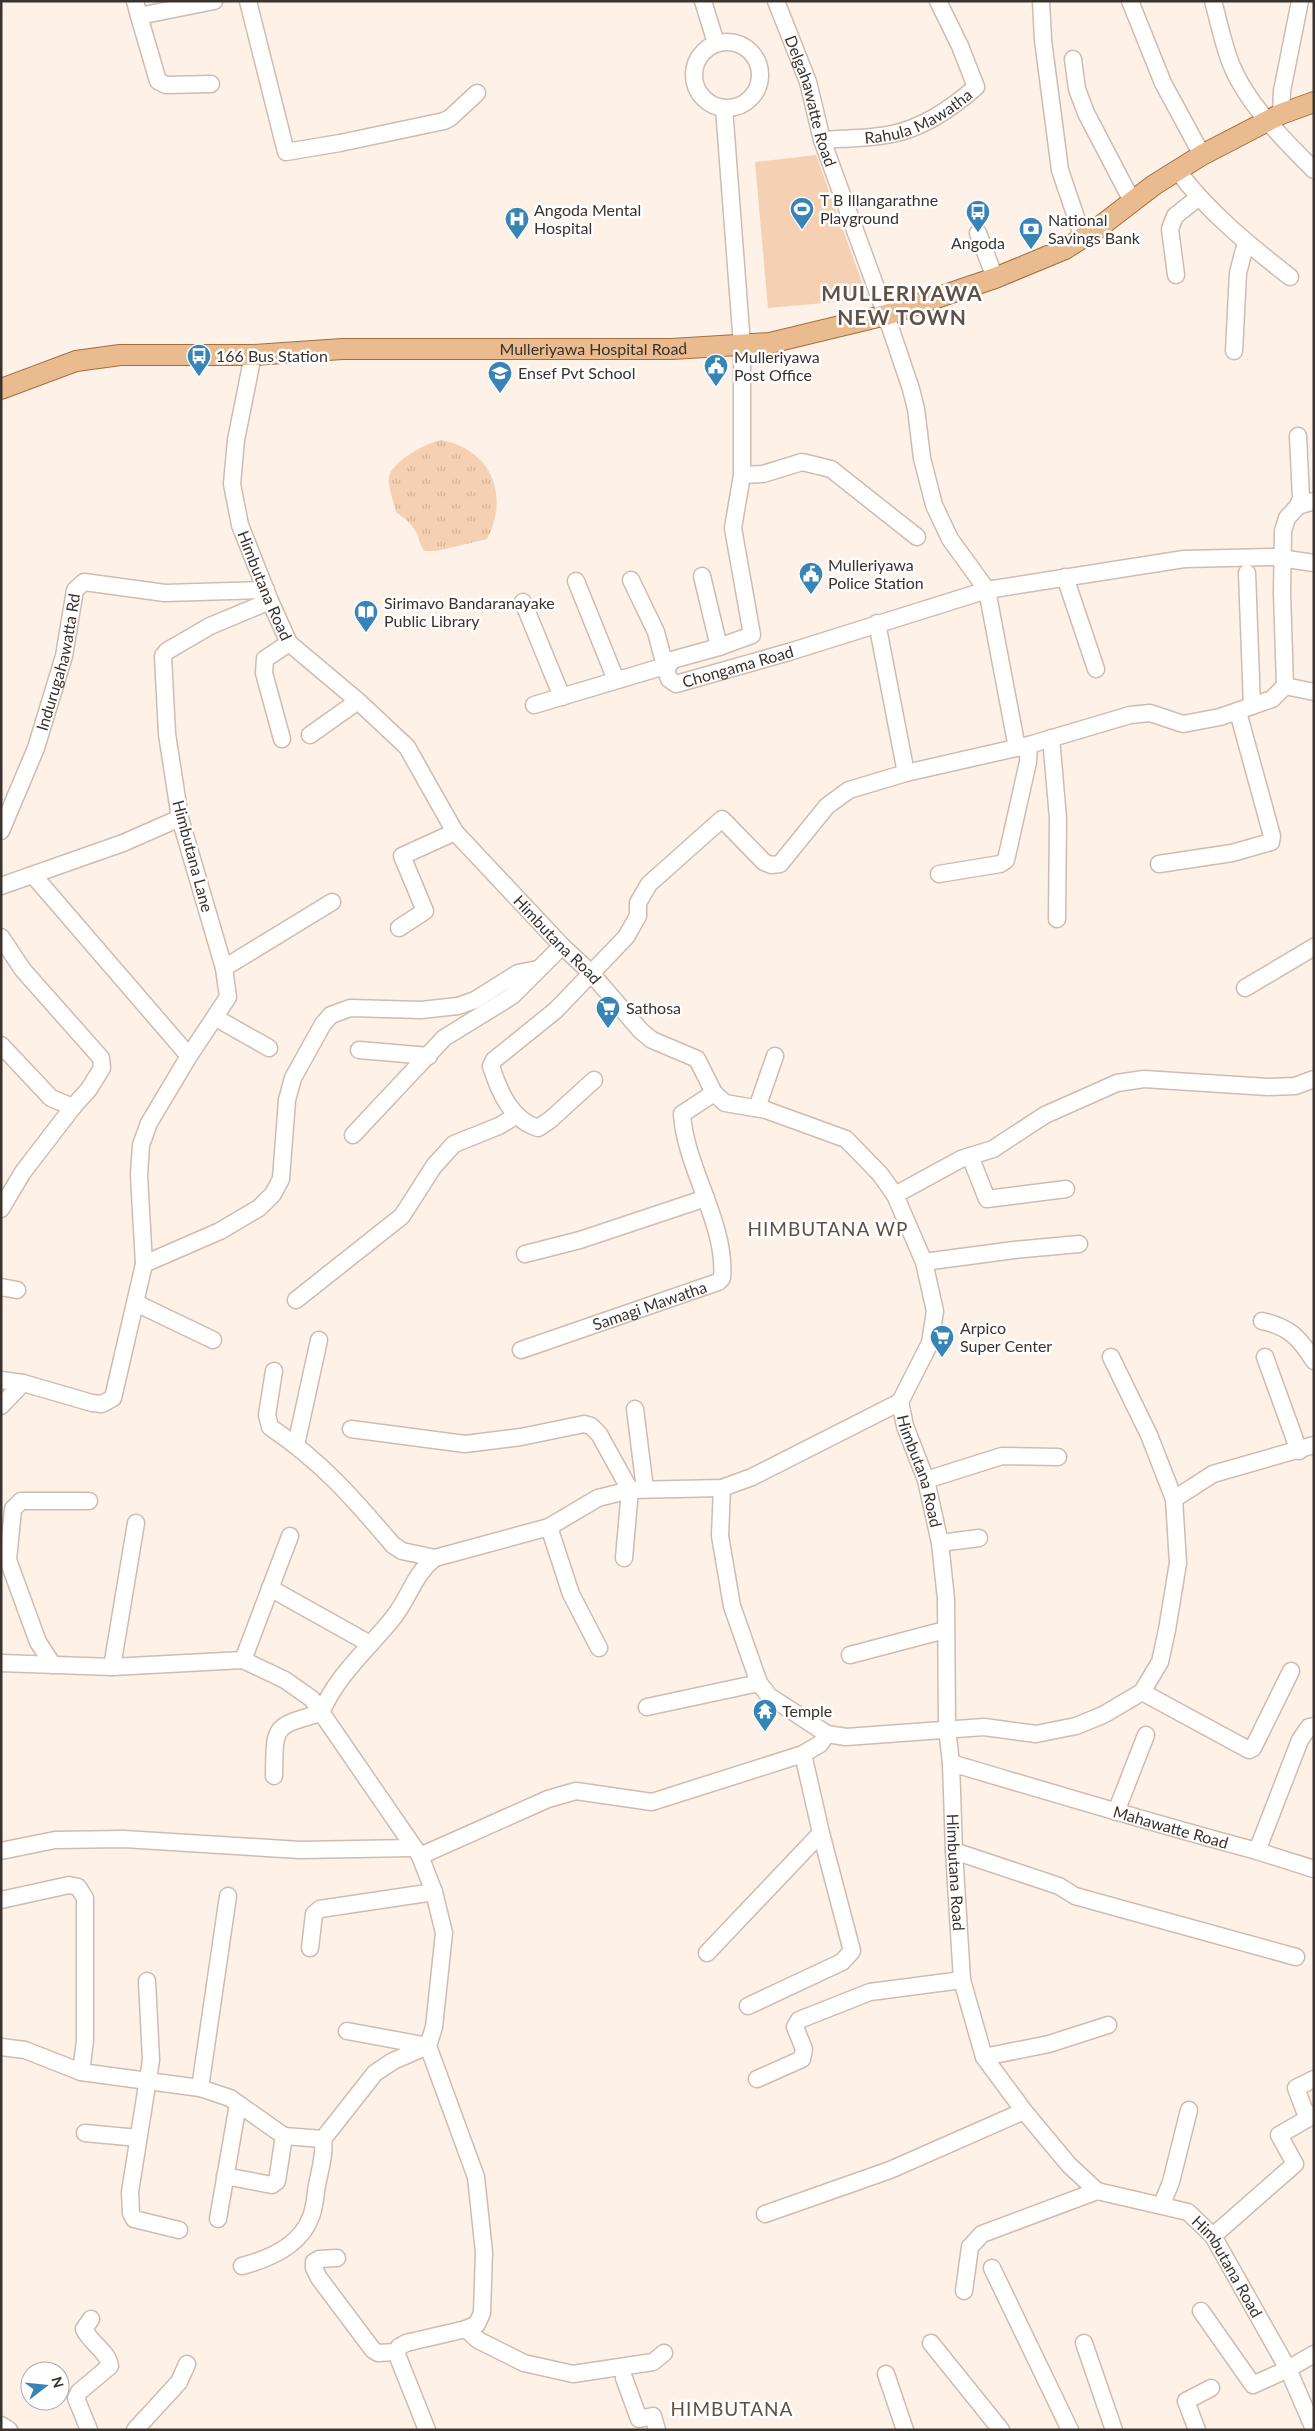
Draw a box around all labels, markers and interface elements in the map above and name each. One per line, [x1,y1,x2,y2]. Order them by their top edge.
street label: Delgahawatte Road [781,32,841,169]
street label: Rahula Mawatha [864,84,976,147]
place label: T B Illangarathne Playground [820,190,938,227]
sports icon: T B Illangarathne Playground [789,196,815,230]
bus stop icon: Angoda [965,199,991,233]
place label: Angoda Mental Hospital [534,200,641,237]
hospital icon: Angoda Mental Hospital [504,206,530,240]
place label: National Savings Bank [1048,210,1141,247]
bank icon: National Savings Bank [1018,216,1044,250]
place label: Angoda [951,233,1005,252]
district label: MULLERIYAWA NEW TOWN [821,280,983,329]
street label: Mulleriyawa Hospital Road [499,338,688,358]
bus stop icon: 166 Bus Station [186,343,212,377]
place label: 166 Bus Station [216,346,328,365]
place label: Mulleriyawa Post Office [734,347,820,384]
public building icon: Mulleriyawa Post Office [703,353,729,387]
school or university icon: Ensef Pvt School [487,360,513,394]
place label: Ensef Pvt School [518,363,635,382]
street label: Himbutana Road [234,528,297,643]
place label: Mulleriyawa Police Station [828,555,924,592]
public building icon: Mulleriyawa Police Station [798,561,824,595]
street label: Indurugahawatta Rd [32,592,83,733]
place label: Sirimavo Bandaranayake Public Library [384,593,555,630]
library icon: Sirimavo Bandaranayake Public Library [353,599,379,633]
street label: Chongama Road [680,641,795,691]
street label: Himbutana Lane [169,798,218,914]
street label: Himbutana Road [510,891,606,987]
supermarket icon: Sathosa [595,995,621,1029]
place label: Sathosa [626,998,681,1017]
district label: HIMBUTANA WP [748,1217,908,1240]
street label: Samagi Mawatha [590,1277,709,1334]
place label: Arpico Super Center [960,1318,1052,1355]
supermarket icon: Arpico Super Center [929,1324,955,1358]
street label: Himbutana Road [894,1413,946,1529]
temple icon: Temple [752,1698,778,1732]
place label: Temple [782,1701,832,1720]
street label: Mahawatte Road [1111,1801,1231,1852]
street label: Himbutana Road [944,1813,969,1931]
street label: Himbutana Road [1189,2211,1267,2321]
north arrow [20,2361,70,2411]
text: N [48,2375,68,2390]
district label: HIMBUTANA [671,2397,793,2420]

